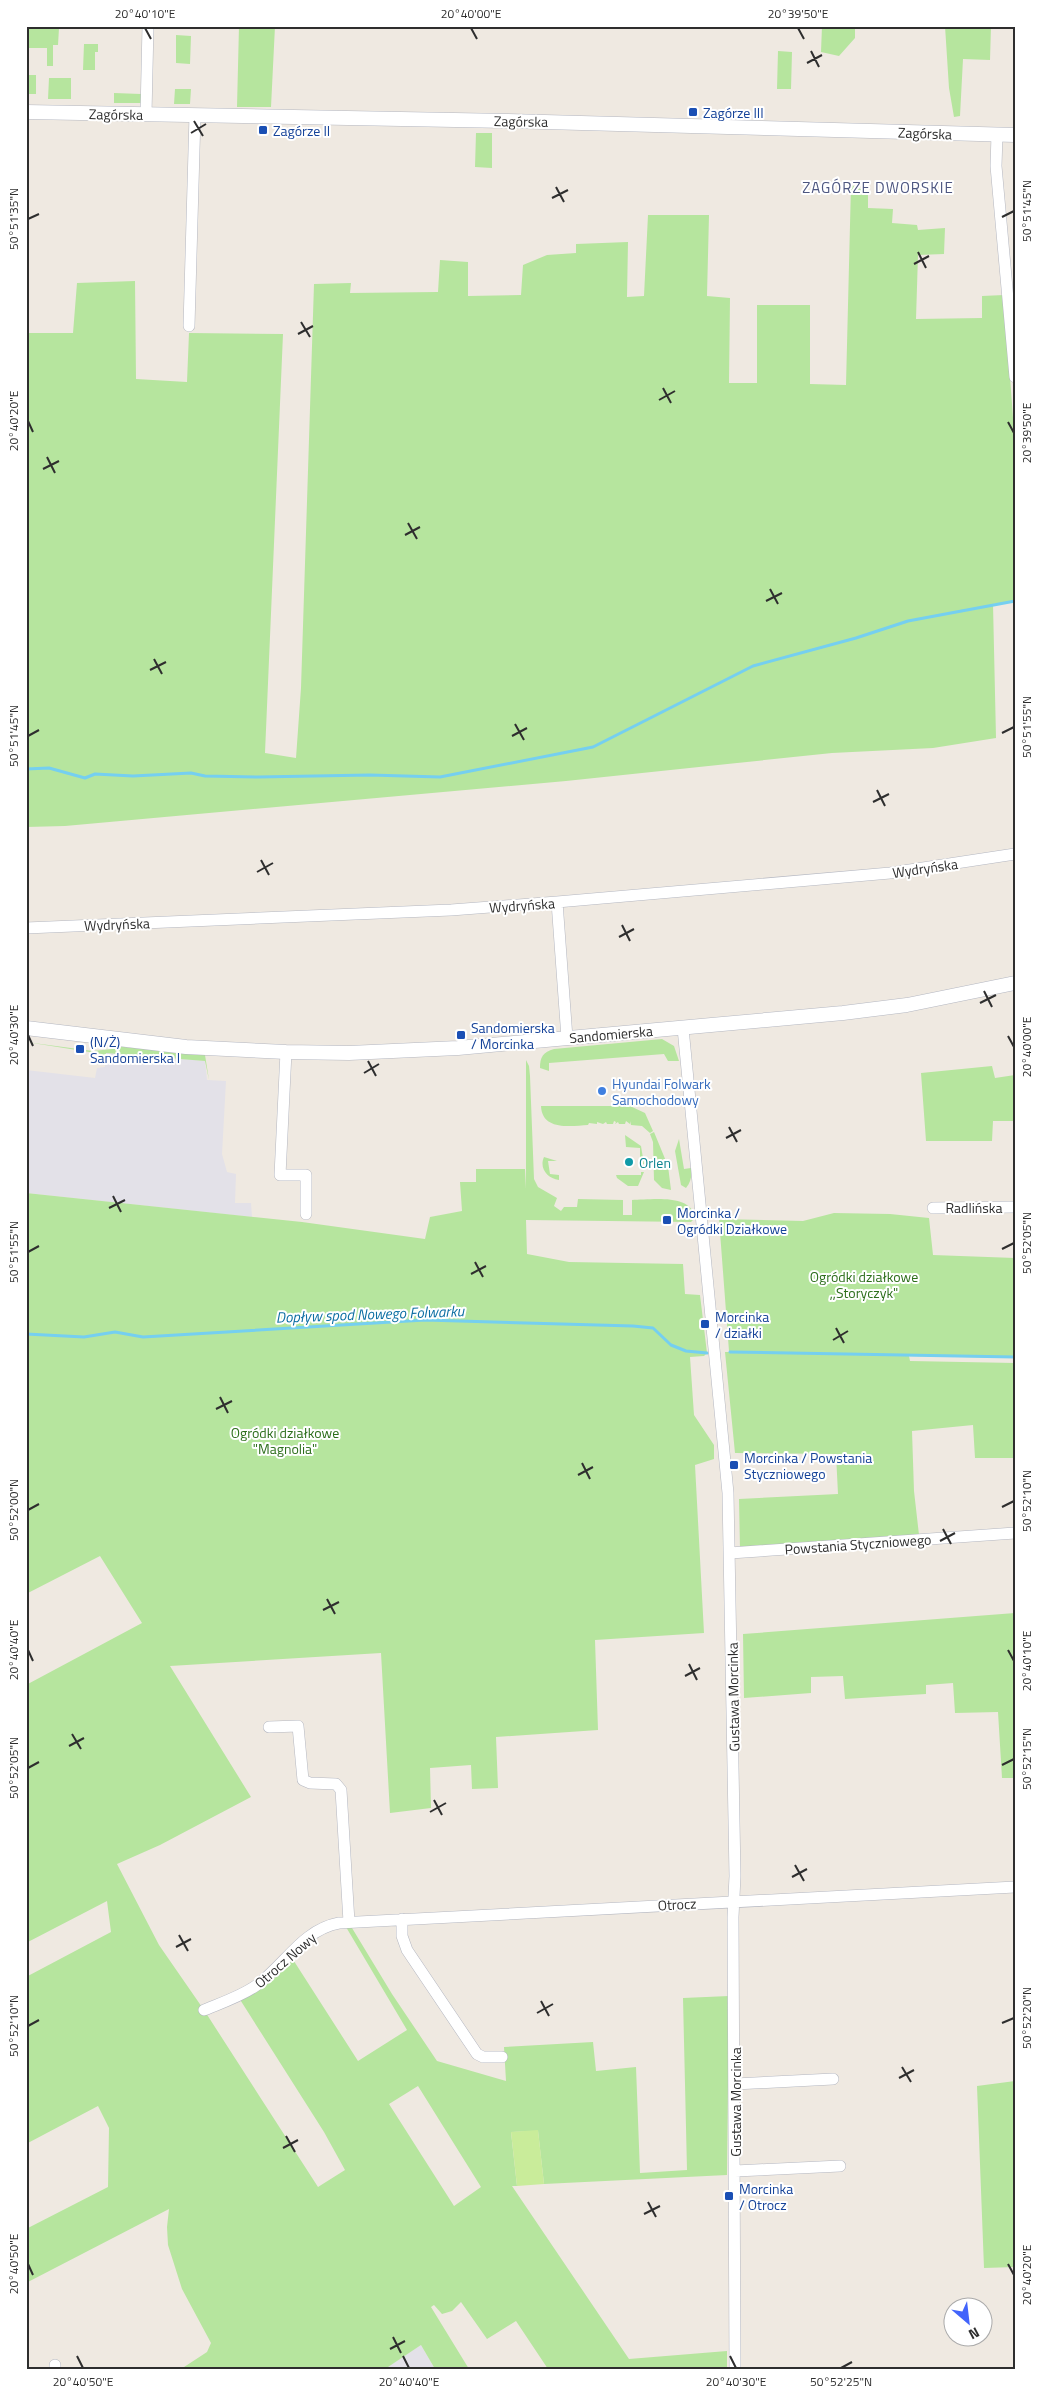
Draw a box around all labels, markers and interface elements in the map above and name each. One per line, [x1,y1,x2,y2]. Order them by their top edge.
text: 20°40'10"E [115,4,176,23]
text: 20°40'00"E [441,4,502,23]
text: 20°39'50"E [768,4,829,23]
place label: Zagórze III [703,102,764,123]
street label: Zagórska [89,103,143,125]
marker: Zagórze III [687,106,699,118]
street label: Zagórska [494,110,548,132]
place label: Zagórze II [273,120,330,141]
street label: Zagórska [898,122,952,144]
marker: Zagórze II [257,124,269,136]
district label: ZAGÓRZE DWORSKIE [802,176,954,199]
text: 50°51'45"N [1017,180,1036,242]
text: 50°51'35"N [4,188,23,250]
text: 20°40'20"E [4,390,23,451]
text: 20°39'50"E [1017,402,1036,463]
text: 50°51'55"N [1017,696,1036,758]
text: 50°51'45"N [4,705,23,767]
street label: Wydryńska [891,853,959,883]
street label: Wydryńska [488,892,556,918]
street label: Wydryńska [84,912,150,936]
text: 20°40'30"E [4,1004,23,1065]
text: 20°40'00"E [1017,1016,1036,1077]
place label: Sandomierska / Morcinka [471,1017,555,1054]
street label: Sandomierska [568,1020,654,1048]
marker: Sandomierska / Morcinka [455,1029,467,1041]
place label: (N/Ż) Sandomierska I [90,1031,180,1068]
marker: (N/Ż) Sandomierska I [74,1043,86,1055]
place label: Hyundai Folwark Samochodowy [612,1073,711,1110]
marker: Hyundai Folwark Samochodowy [596,1085,608,1097]
place label: Orlen [639,1152,671,1173]
marker: Orlen [623,1156,635,1168]
street label: Radlińska [945,1197,1003,1218]
place label: Morcinka / Ogródki Działkowe [677,1202,787,1239]
text: 50°52'05"N [1017,1212,1036,1274]
marker: Morcinka / Ogródki Działkowe [661,1214,673,1226]
text: 50°51'55"N [4,1221,23,1283]
park label: Ogródki działkowe ,,Storyczyk" [810,1266,918,1303]
water label: Dopływ spod Nowego Folwarku [275,1299,466,1329]
place label: Morcinka / działki [715,1306,769,1343]
marker: Morcinka / działki [699,1318,711,1330]
park label: Ogródki działkowe "Magnolia" [231,1422,339,1459]
place label: Morcinka / Powstania Styczniowego [744,1447,872,1484]
marker: Morcinka / Powstania Styczniowego [728,1459,740,1471]
text: 50°52'10"N [1017,1470,1036,1532]
text: 50°52'00"N [4,1479,23,1541]
street label: Powstania Styczniowego [784,1528,932,1560]
text: 20°40'40"E [4,1619,23,1680]
text: 20°40'10"E [1017,1630,1036,1691]
street label: Gustawa Morcinka [722,1642,744,1752]
text: 50°52'15"N [1017,1728,1036,1790]
text: 50°52'05"N [4,1737,23,1799]
street label: Otrocz [657,1893,697,1915]
street label: Otrocz Nowy [249,1927,321,1993]
text: 50°52'20"N [1017,1987,1036,2049]
text: 50°52'10"N [4,1995,23,2057]
street label: Gustawa Morcinka [725,2047,746,2157]
place label: Morcinka / Otrocz [739,2178,793,2215]
marker: Morcinka / Otrocz [723,2190,735,2202]
text: 20°40'50"E [4,2233,23,2294]
text: 20°40'20"E [1017,2244,1036,2305]
north arrow [944,2298,994,2348]
text: N [965,2322,984,2345]
text: 20°40'50"E [53,2372,114,2391]
text: 20°40'40"E [379,2372,440,2391]
text: 20°40'30"E [706,2372,767,2391]
text: 50°52'25"N [810,2372,872,2391]

